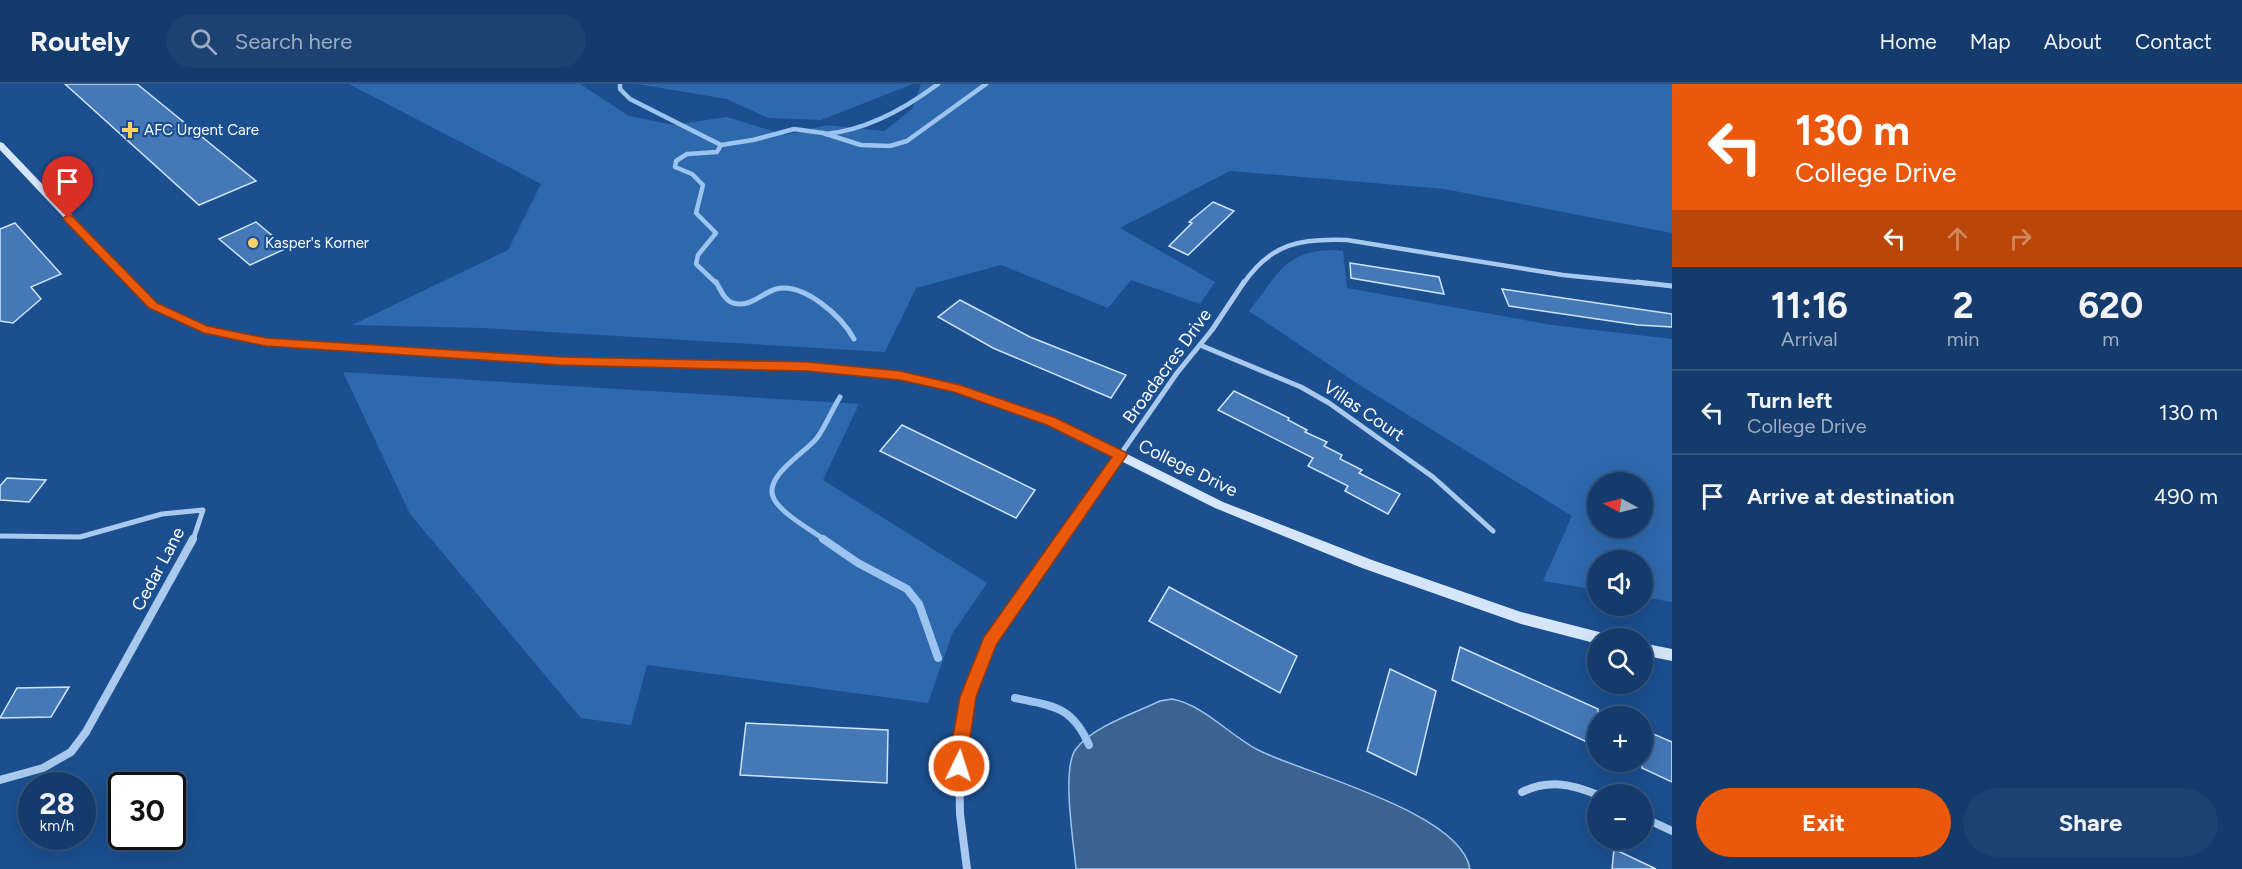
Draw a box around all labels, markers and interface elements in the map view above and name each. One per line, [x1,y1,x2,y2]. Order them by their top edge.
search box [166,14,586,68]
text: Routely [30,24,130,58]
icon: search [187,25,220,58]
text: Search here [235,28,352,55]
text: Home [1880,29,1937,54]
text: Map [1970,29,2011,54]
text: About [2044,29,2102,54]
text: Contact [2135,29,2212,54]
text: 130 m [1795,105,1910,156]
icon: left [1696,108,1774,186]
marker: AFC Urgent Care [121,121,139,139]
place label: AFC Urgent Care [144,121,259,139]
pin [42,156,93,218]
text: College Drive [1795,156,1956,189]
icon: arrive [51,165,84,198]
icon: left [1878,222,1911,255]
icon: ahead [1941,222,1974,255]
icon: right [2004,222,2037,255]
place label: Kasper's Korner [265,234,369,252]
marker: Kasper's Korner [246,236,260,250]
text: 11:16 [1771,284,1848,327]
text: 2 [1953,284,1974,327]
text: 620 [2078,284,2143,327]
street label: Broadacres Drive [1118,304,1216,428]
text: Arrival [1781,327,1838,351]
text: min [1947,327,1980,351]
text: m [2102,327,2119,351]
street label: Villas Court [1319,376,1409,446]
text: Turn left [1747,387,1833,414]
icon: left [1696,396,1729,429]
text: 130 m [2159,399,2218,426]
text: College Drive [1747,414,1867,438]
street label: College Drive [1135,435,1241,502]
north arrow [1587,472,1653,538]
map controls [1587,472,1653,850]
icon: arrive [1696,480,1729,513]
text: Arrive at destination [1747,483,1955,510]
text: 490 m [2154,483,2218,510]
street label: Cedar Lane [127,523,189,615]
button: sound [1587,550,1653,616]
button: search [1587,628,1653,694]
button: + [1587,706,1653,772]
position arrow [927,734,991,798]
speed limit sign: 30 [108,772,186,850]
button: − [1587,784,1653,850]
text: 28 [39,785,75,822]
button: Exit [1696,788,1951,857]
button: Share [1963,788,2218,857]
text: km/h [40,817,74,835]

